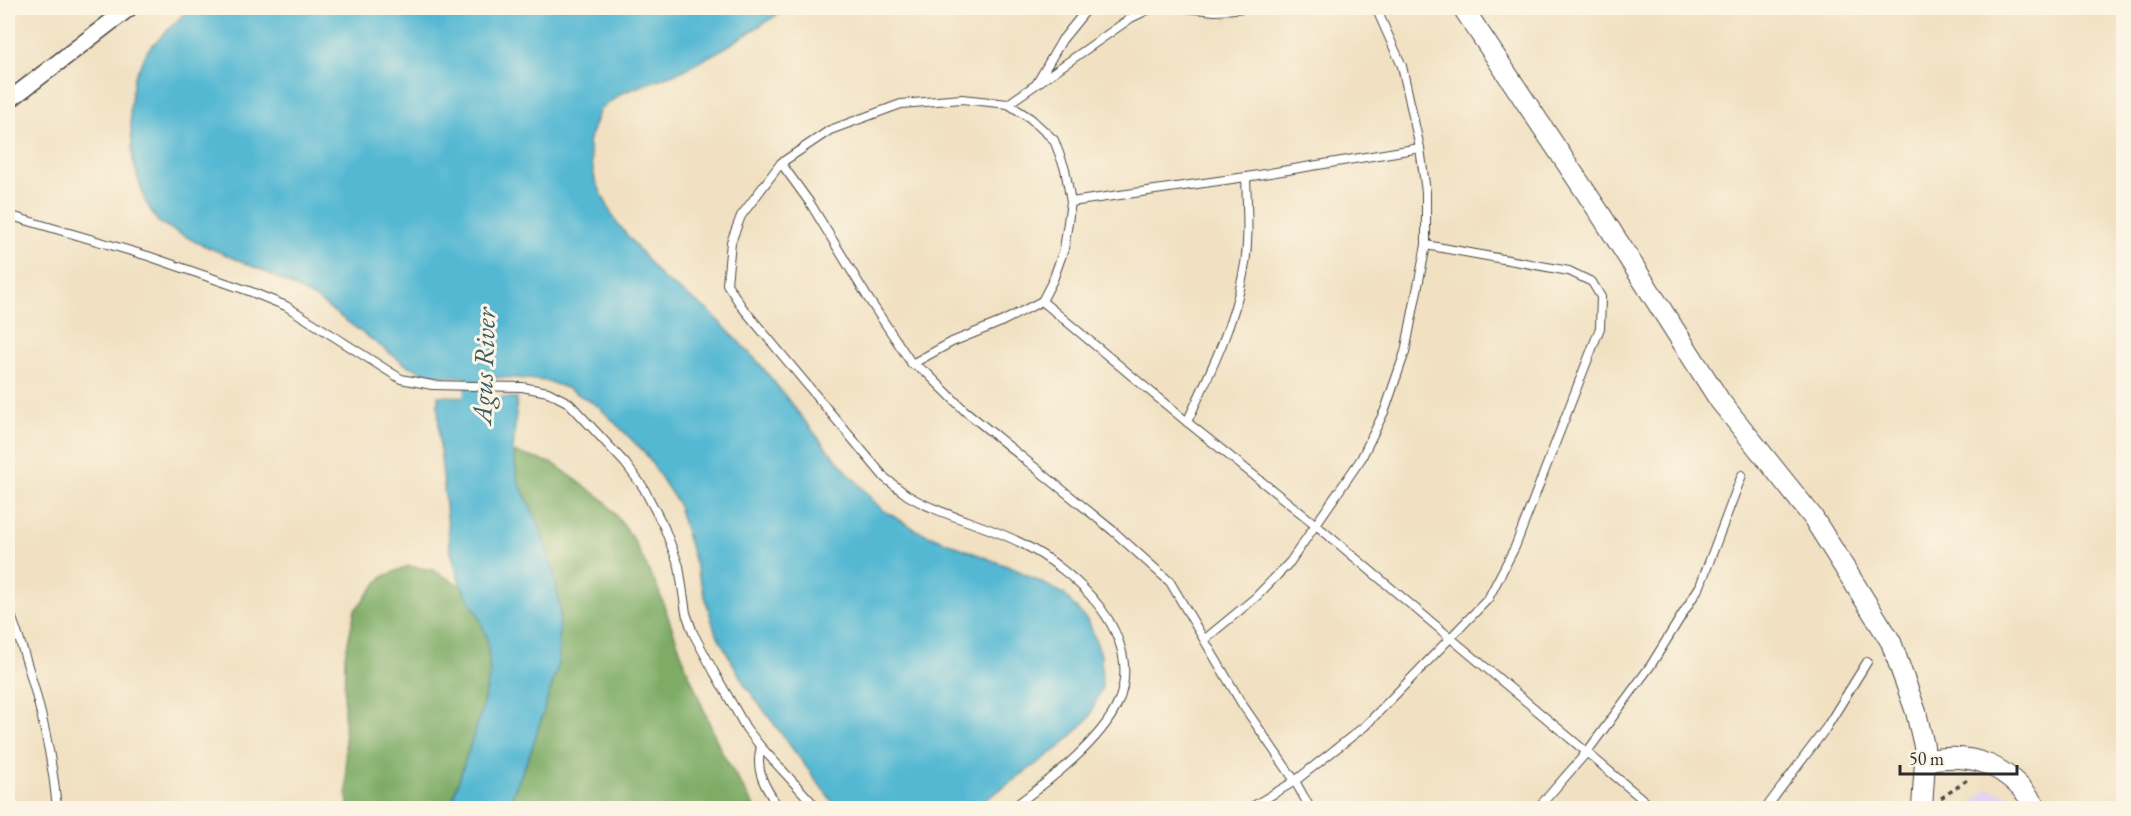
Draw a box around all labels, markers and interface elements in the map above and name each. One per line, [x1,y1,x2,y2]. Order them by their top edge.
water label: Agus River [463,306,503,427]
scale bar [1900,738,2017,776]
text: 50 m [1909,747,1944,770]

